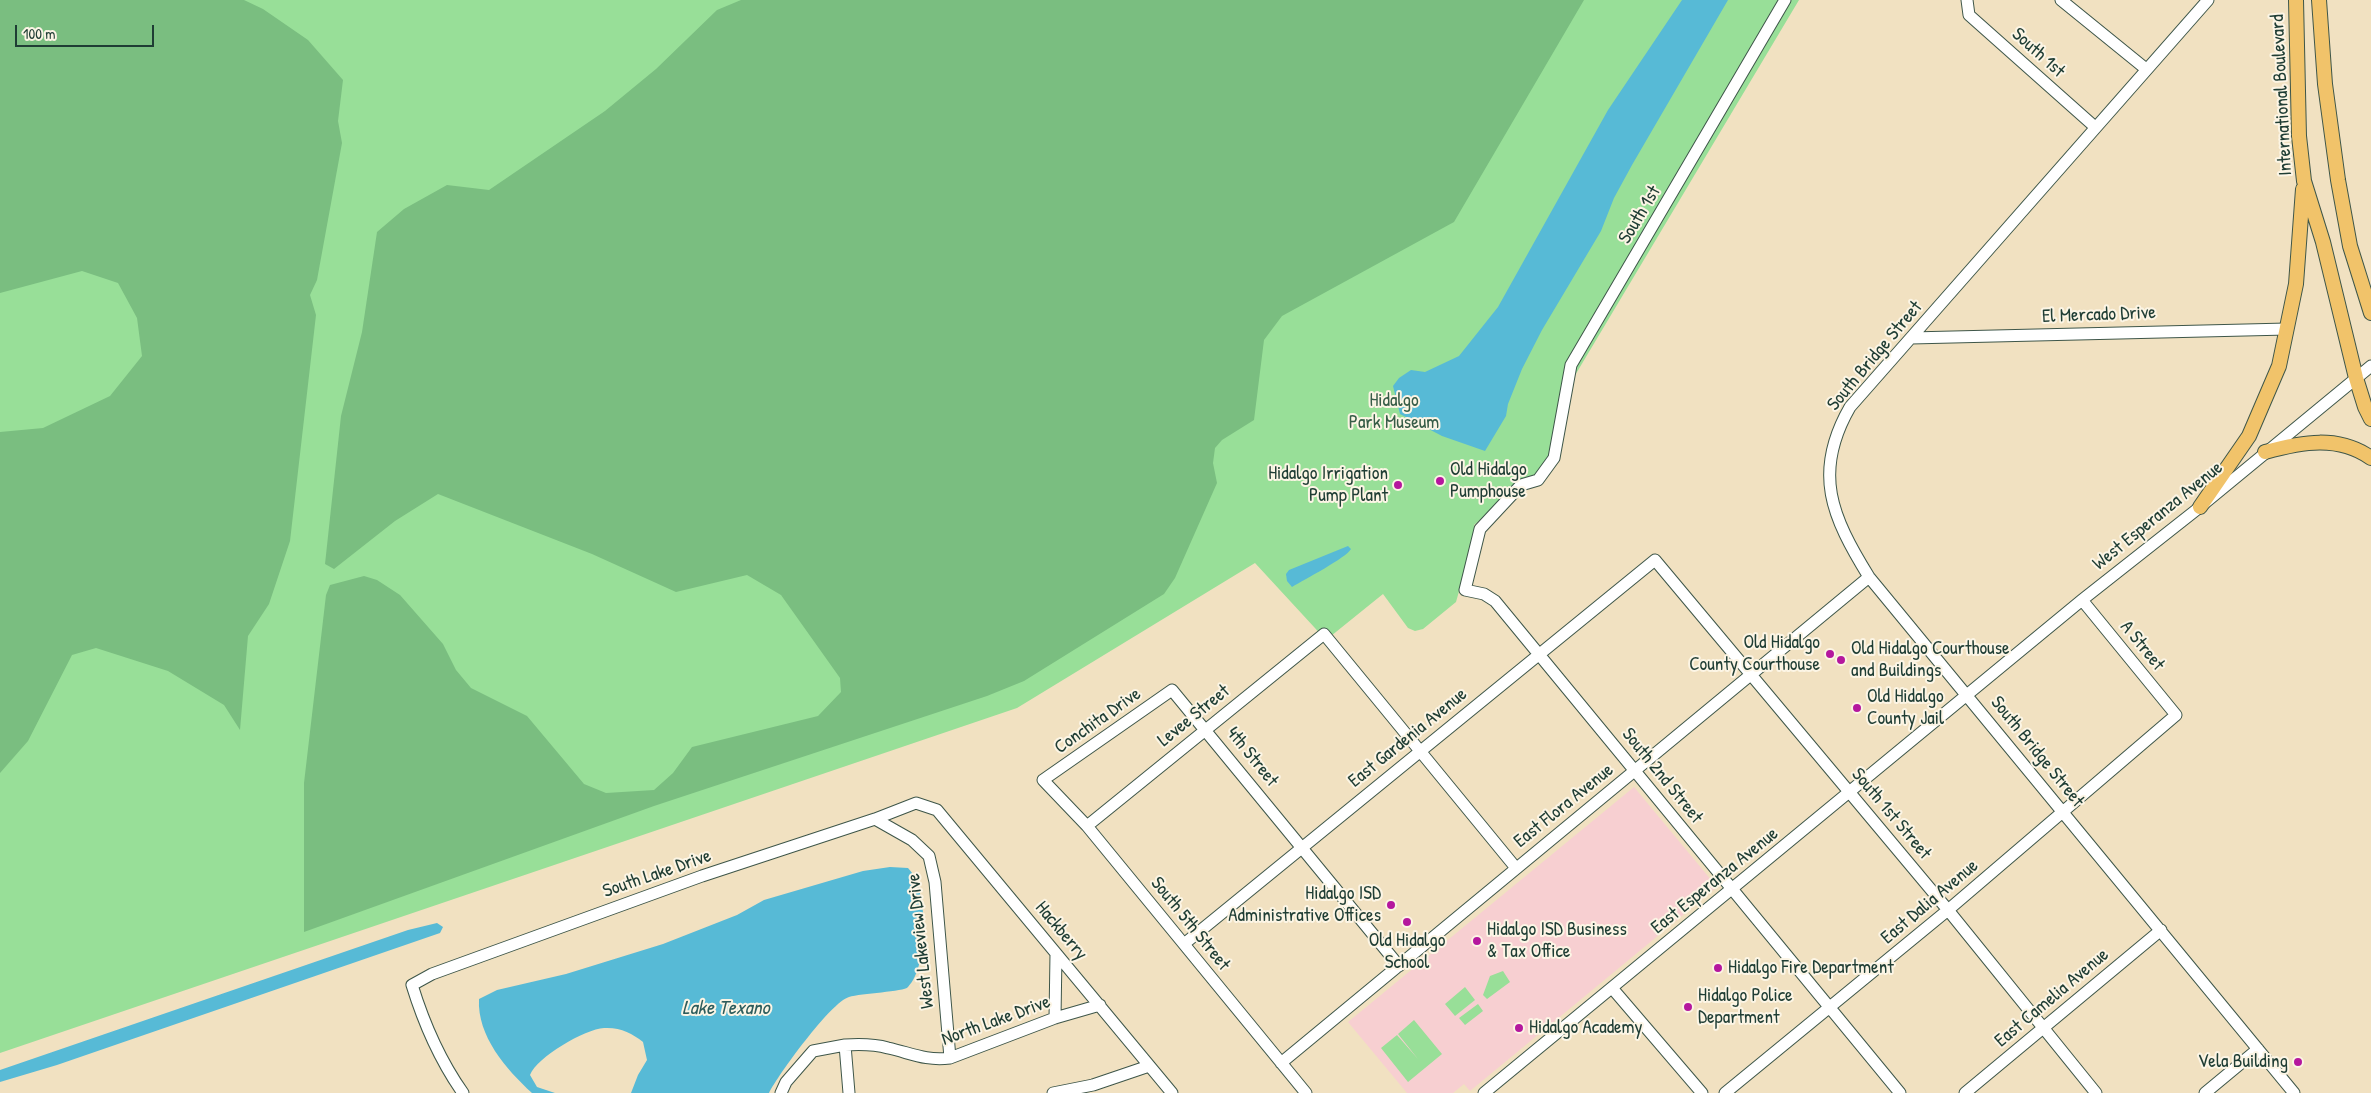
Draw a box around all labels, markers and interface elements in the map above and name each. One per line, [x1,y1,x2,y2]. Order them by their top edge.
street label: International Boulevard [2266,14,2298,176]
scale bar [18,15,156,47]
text: 100 m [23,23,56,44]
street label: South 1st [2007,23,2069,83]
street label: South 1st [1614,182,1666,248]
street label: South Bridge Street [1823,297,1927,415]
street label: El Mercado Drive [2042,302,2156,328]
park label: Hidalgo Park Museum [1349,390,1439,434]
street label: West Esperanza Avenue [2089,457,2227,575]
place label: Old Hidalgo Pumphouse [1450,459,1527,503]
place label: Hidalgo Irrigation Pump Plant [1268,463,1388,507]
marker: Old Hidalgo Pumphouse [1434,475,1446,487]
marker: Hidalgo Irrigation Pump Plant [1392,479,1404,491]
street label: A Street [2115,616,2169,676]
place label: Old Hidalgo County Courthouse [1689,632,1820,676]
place label: Old Hidalgo Courthouse and Buildings [1851,638,2010,682]
marker: Old Hidalgo County Courthouse [1824,648,1836,660]
marker: Old Hidalgo Courthouse and Buildings [1835,654,1847,666]
street label: Levee Street [1153,680,1235,752]
street label: Conchita Drive [1050,683,1146,759]
street label: East Gardenia Avenue [1344,683,1472,793]
place label: Old Hidalgo County Jail [1867,686,1944,730]
street label: South Bridge Street [1985,692,2089,812]
marker: Old Hidalgo County Jail [1851,702,1863,714]
street label: 4th Street [1221,723,1283,791]
street label: South 2nd Street [1617,724,1707,828]
street label: East Flora Avenue [1510,759,1618,853]
street label: South 1st Street [1846,764,1936,864]
street label: East Esperanza Avenue [1647,823,1783,939]
street label: South Lake Drive [600,845,714,903]
street label: East Dalia Avenue [1877,855,1983,949]
street label: West Lakeview Drive [903,872,939,1010]
street label: South 5th Street [1145,873,1235,975]
place label: Hidalgo ISD Administrative Offices [1228,883,1381,927]
street label: Hackberry [1030,897,1092,965]
marker: Hidalgo ISD Administrative Offices [1385,899,1397,911]
marker: Old Hidalgo School [1401,916,1413,928]
place label: Hidalgo ISD Business & Tax Office [1487,919,1627,963]
place label: Old Hidalgo School [1369,930,1445,974]
marker: Hidalgo ISD Business & Tax Office [1471,935,1483,947]
street label: East Camelia Avenue [1990,944,2114,1052]
place label: Hidalgo Fire Department [1728,957,1894,979]
marker: Hidalgo Fire Department [1712,962,1724,974]
place label: Hidalgo Police Department [1698,985,1793,1029]
street label: North Lake Drive [939,991,1053,1051]
water label: Lake Texano [682,997,770,1021]
marker: Hidalgo Police Department [1682,1001,1694,1013]
place label: Hidalgo Academy [1529,1017,1643,1039]
marker: Hidalgo Academy [1513,1022,1525,1034]
place label: Vela Building [2198,1051,2288,1073]
marker: Vela Building [2292,1056,2304,1068]

